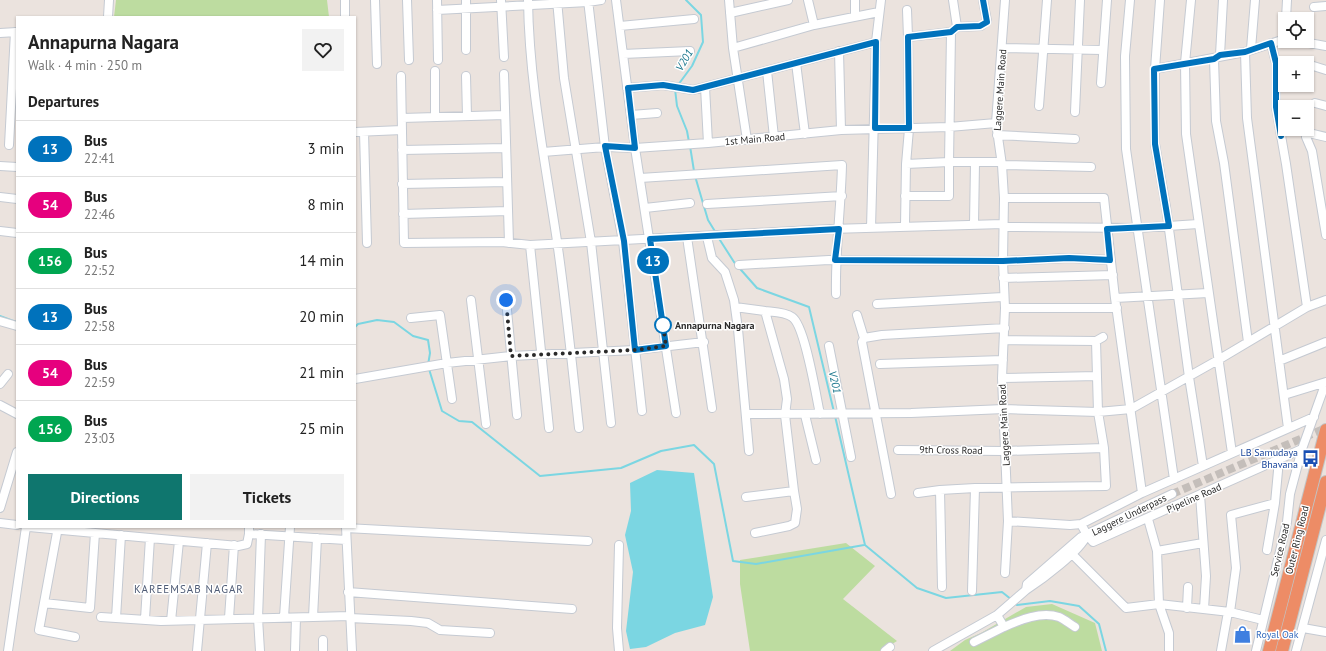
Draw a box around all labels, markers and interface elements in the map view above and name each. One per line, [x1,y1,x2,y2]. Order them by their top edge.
map controls [1278,12,1314,136]
button: locate [1278,12,1314,48]
button: heart [302,29,344,71]
text: Annapurna Nagara [28,30,179,54]
water label: V201 [672,46,696,74]
street label: Laggere Main Road [991,49,1009,131]
button: + [1278,56,1314,92]
text: Walk · 4 min · 250 m [28,57,142,74]
text: Departures [28,92,99,111]
button: − [1278,100,1314,136]
street label: 1st Main Road [724,130,786,148]
text: Bus [84,131,107,150]
text: 3 min [307,139,344,158]
text: 13 [42,140,58,158]
text: 22:41 [84,150,115,167]
text: Bus [84,187,107,206]
text: 8 min [307,195,344,214]
text: 54 [42,196,58,214]
text: 22:46 [84,206,115,223]
text: Bus [84,243,107,262]
line badge: 13 [635,248,671,274]
text: 14 min [299,251,344,270]
text: 156 [38,252,62,270]
text: 13 [645,252,661,270]
text: 22:52 [84,262,115,279]
your location [496,290,516,310]
text: Bus [84,299,107,318]
text: 20 min [299,307,344,326]
text: 13 [42,308,58,326]
marker: Annapurna Nagara [654,316,672,334]
text: 22:58 [84,318,115,335]
place label: Annapurna Nagara [675,319,754,332]
text: Bus [84,355,107,374]
text: 21 min [299,363,344,382]
text: 54 [42,364,58,382]
water label: V201 [826,369,844,395]
text: 22:59 [84,374,115,391]
street label: Laggere Main Road [995,384,1013,466]
text: Bus [84,411,107,430]
text: 25 min [299,419,344,438]
text: 156 [38,420,62,438]
text: 23:03 [84,430,115,447]
street label: 9th Cross Road [919,443,983,457]
place label: LB Samudaya Bhavana [1241,446,1298,471]
bus stop icon: LB Samudaya Bhavana [1301,448,1321,468]
button: Directions [28,474,182,520]
button: Tickets [190,474,344,520]
street label: Pipeline Road [1165,480,1223,516]
street label: Laggere Underpass [1090,491,1168,539]
street label: Outer Ring Road [1282,504,1312,576]
street label: Service Road [1268,522,1292,578]
district label: KAREEMSAB NAGAR [134,582,244,596]
shop icon: Royal Oak [1233,624,1253,644]
place label: Royal Oak [1256,628,1299,641]

